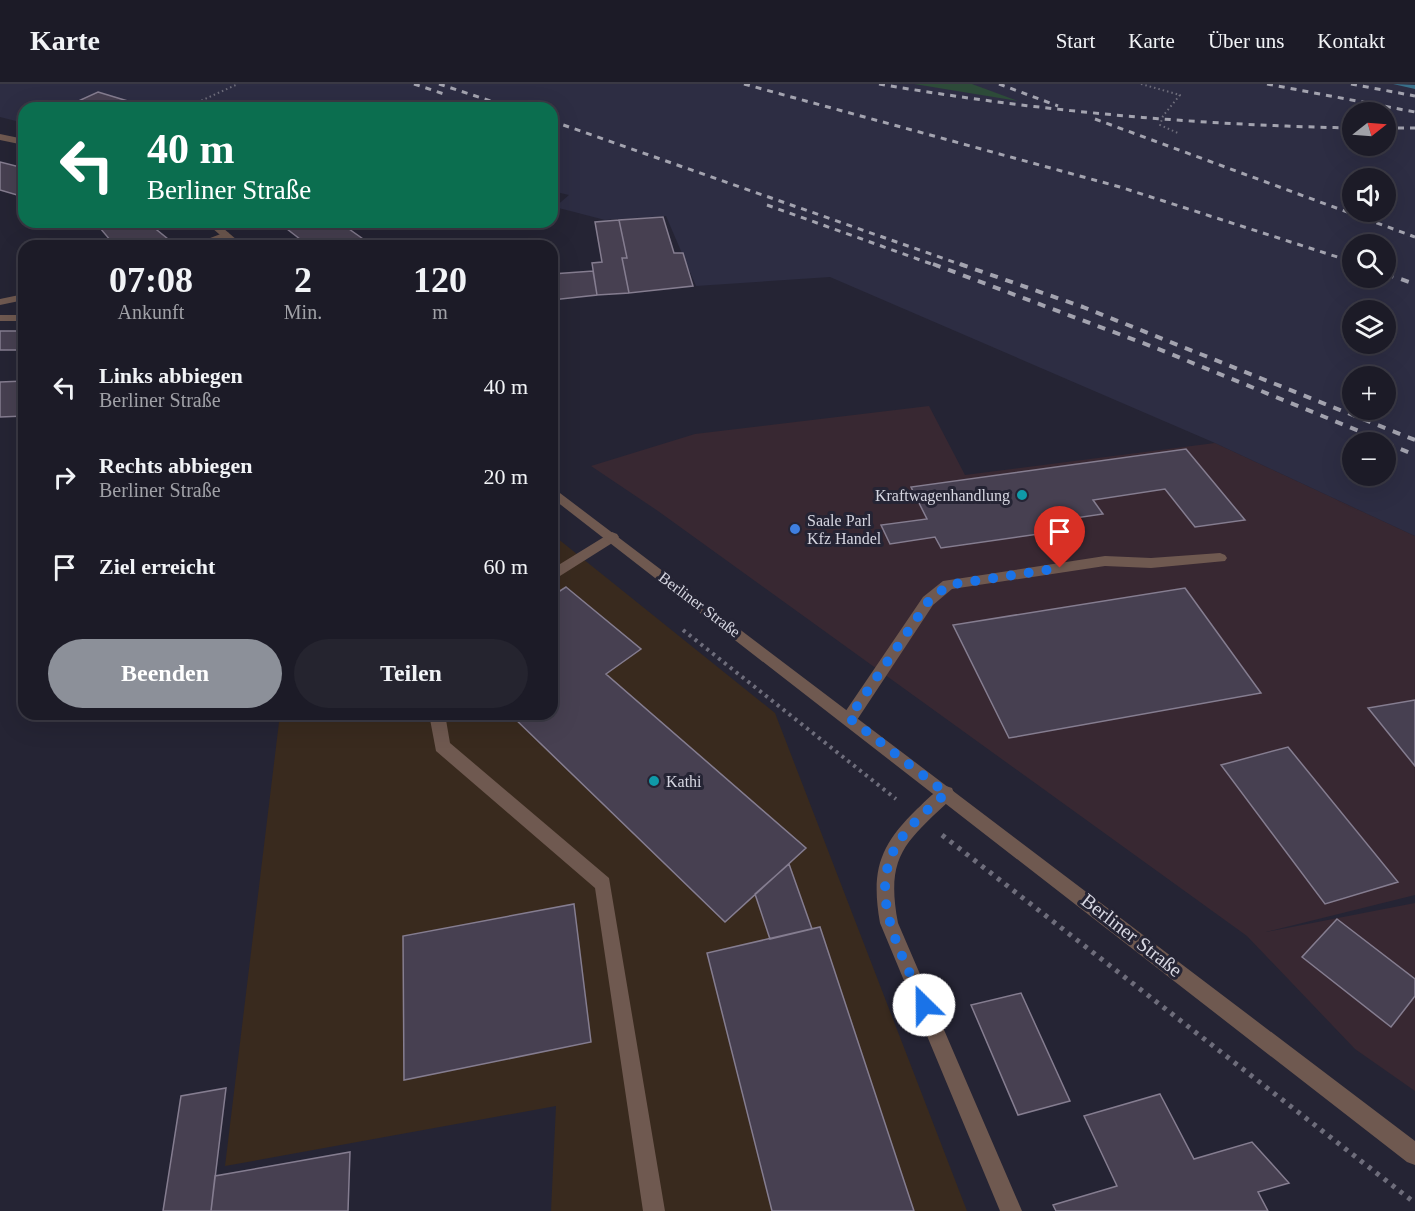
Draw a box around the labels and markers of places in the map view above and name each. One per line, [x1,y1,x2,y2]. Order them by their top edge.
place label: Kraftwagenhandlung [875,487,1010,505]
marker: Kraftwagenhandlung [1015,488,1029,502]
pin [1034,506,1085,568]
place label: Saale Parl Kfz Handel [807,512,882,547]
marker: Saale Parl Kfz Handel [788,522,802,536]
place label: Kathi [666,773,702,790]
marker: Kathi [647,774,661,788]

